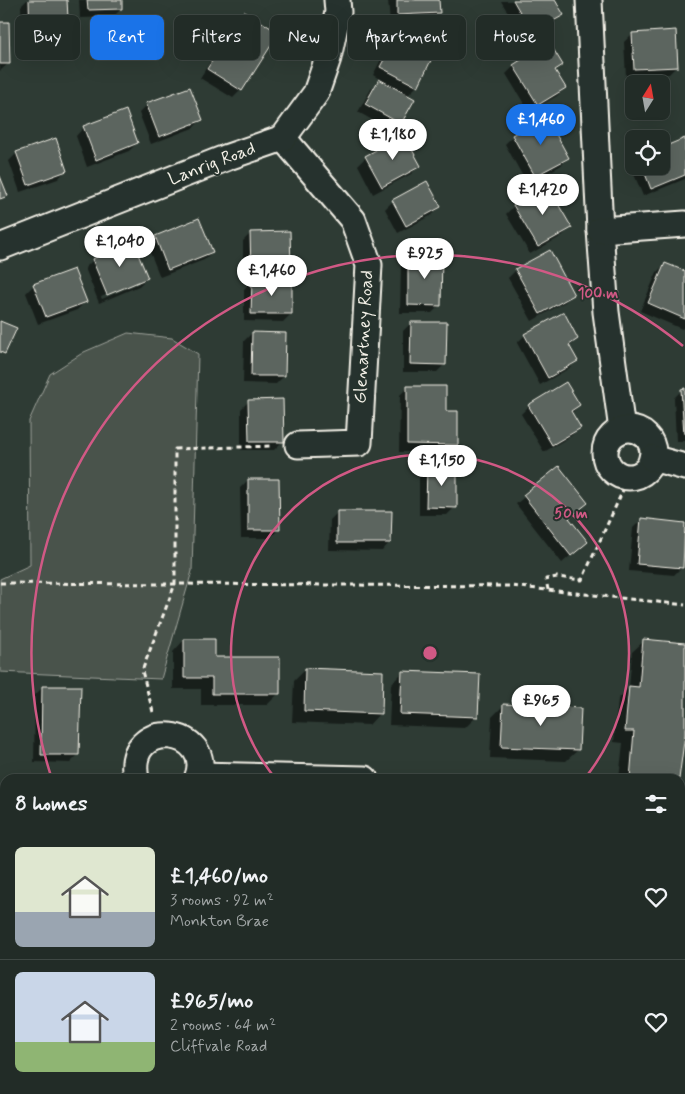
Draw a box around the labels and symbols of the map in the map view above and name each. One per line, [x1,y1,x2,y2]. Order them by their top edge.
north arrow [625,75,670,120]
pin: £1,460 [500,104,582,146]
pin: £1,180 [352,119,434,161]
street label: Lanrig Road [165,136,259,192]
pin: £1,420 [502,174,584,216]
pin: £1,040 [79,226,161,268]
pin: £925 [395,238,455,280]
pin: £1,460 [231,254,313,297]
street label: Glenartney Road [349,270,379,404]
text: 100 m [578,284,618,304]
pin: £1,150 [401,444,483,487]
text: 50 m [554,504,588,524]
centre of rings [421,644,439,662]
pin: £965 [511,684,571,727]

